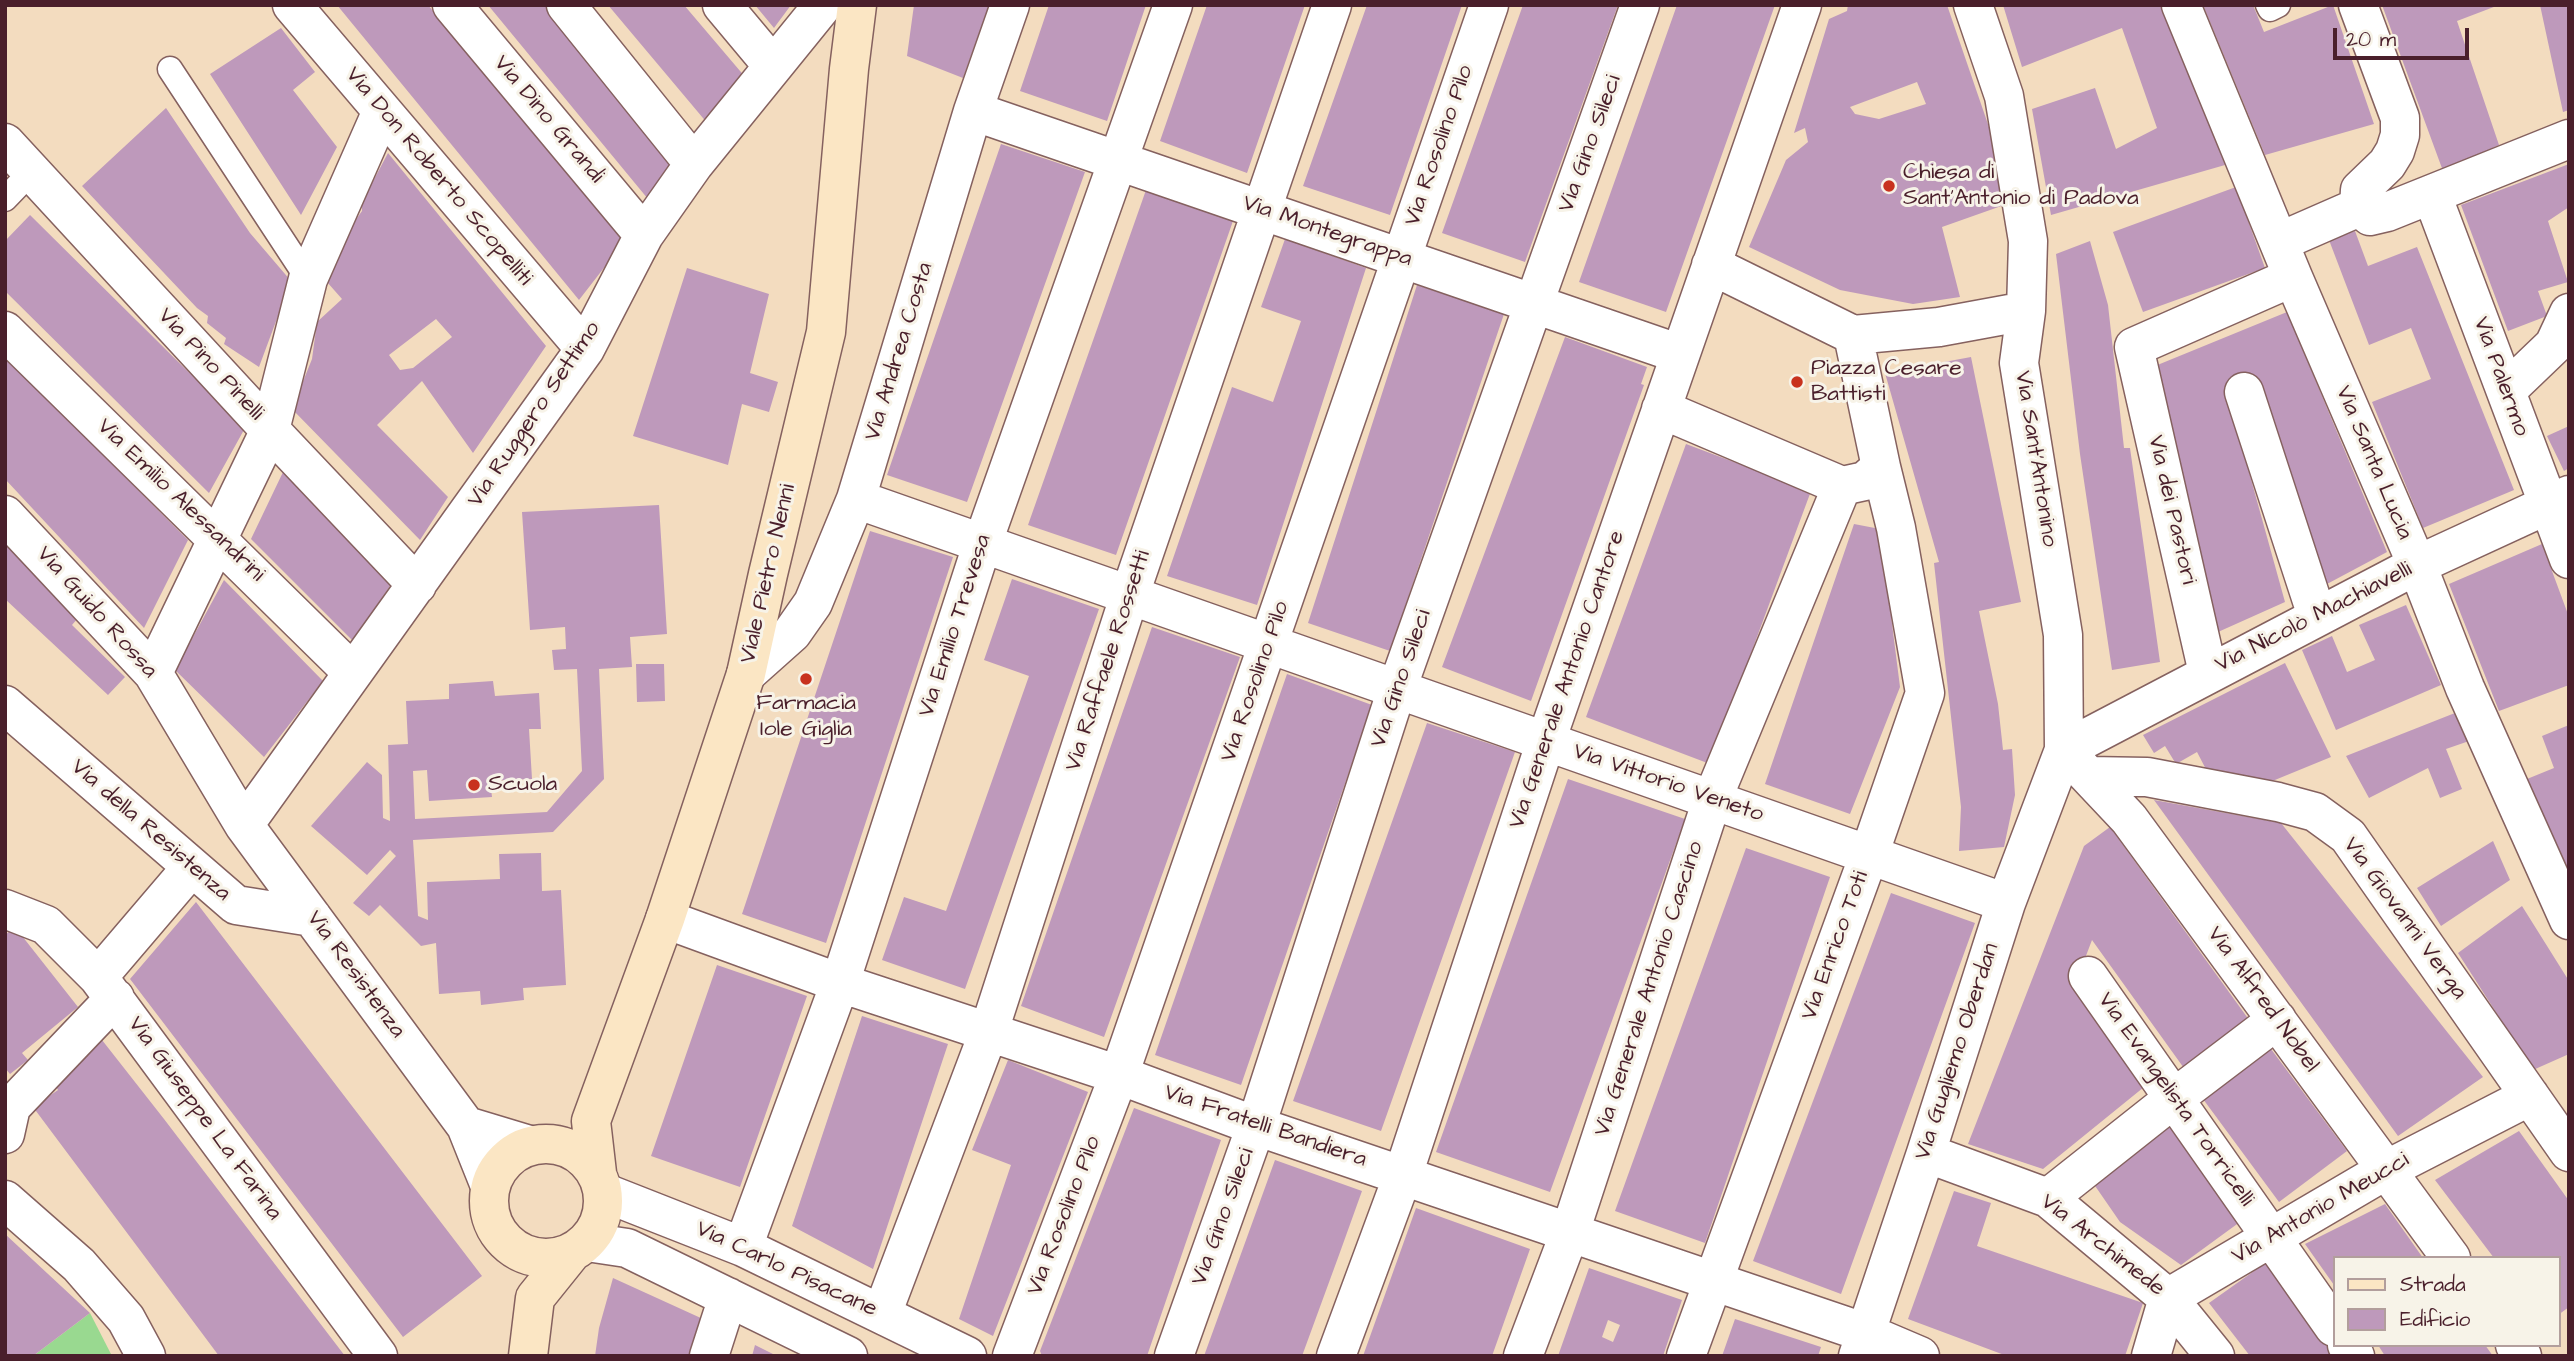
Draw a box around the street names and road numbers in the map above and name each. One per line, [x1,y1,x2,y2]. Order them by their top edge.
street label: Via Dino Grandi [487,51,609,189]
street label: Via Don Roberto Scopelliti [338,62,538,292]
street label: Via Rosolino Pilo [1400,62,1480,230]
street label: Via Gino Sileci [1553,72,1629,216]
street label: Via Montegrappa [1239,190,1415,274]
street label: Via Andrea Costa [860,260,940,444]
street label: Via Pino Pinelli [151,303,269,427]
street label: Via Palermo [2466,314,2534,440]
street label: Via Ruggero Settimo [463,317,607,513]
street label: Via Sant'Antonino [2007,369,2063,549]
street label: Via Santa Lucia [2328,382,2418,544]
street label: Via Emilio Alessandrini [90,414,270,588]
street label: Via dei Pastori [2140,433,2202,587]
street label: Viale Pietro Nenni [735,482,803,666]
street label: Via Generale Antonio Cantore [1504,527,1632,833]
street label: Via Emilio Trevesa [913,531,999,721]
street label: Via Guido Rossa [30,541,162,685]
street label: Via Raffaele Rossetti [1060,547,1158,775]
street label: Via Nicolò Machiavelli [2211,556,2417,680]
street label: Via Rosolino Pilo [1216,598,1296,766]
street label: Via Gino Sileci [1365,606,1439,752]
street label: Via Vittorio Veneto [1569,738,1767,830]
street label: Via della Resistenza [64,754,236,908]
street label: Via Giovanni Verga [2336,833,2472,1005]
street label: Via Generale Antonio Cascino [1589,838,1711,1140]
street label: Via Enrico Toti [1796,868,1876,1024]
street label: Via Resistenza [300,906,410,1044]
street label: Via Alfred Nobel [2200,922,2324,1078]
street label: Via Gugliemo Oberdan [1910,940,2006,1164]
street label: Via Evangelista Torricelli [2091,988,2259,1212]
street label: Via Giuseppe La Farina [121,1012,287,1226]
street label: Via Fratelli Bandiera [1160,1079,1370,1175]
street label: Via Rosolino Pilo [1022,1133,1108,1299]
street label: Via Gino Sileci [1186,1145,1262,1289]
street label: Via Antonio Meucci [2227,1147,2415,1271]
street label: Via Archimede [2034,1189,2170,1303]
street label: Via Carlo Pisacane [691,1216,881,1324]

